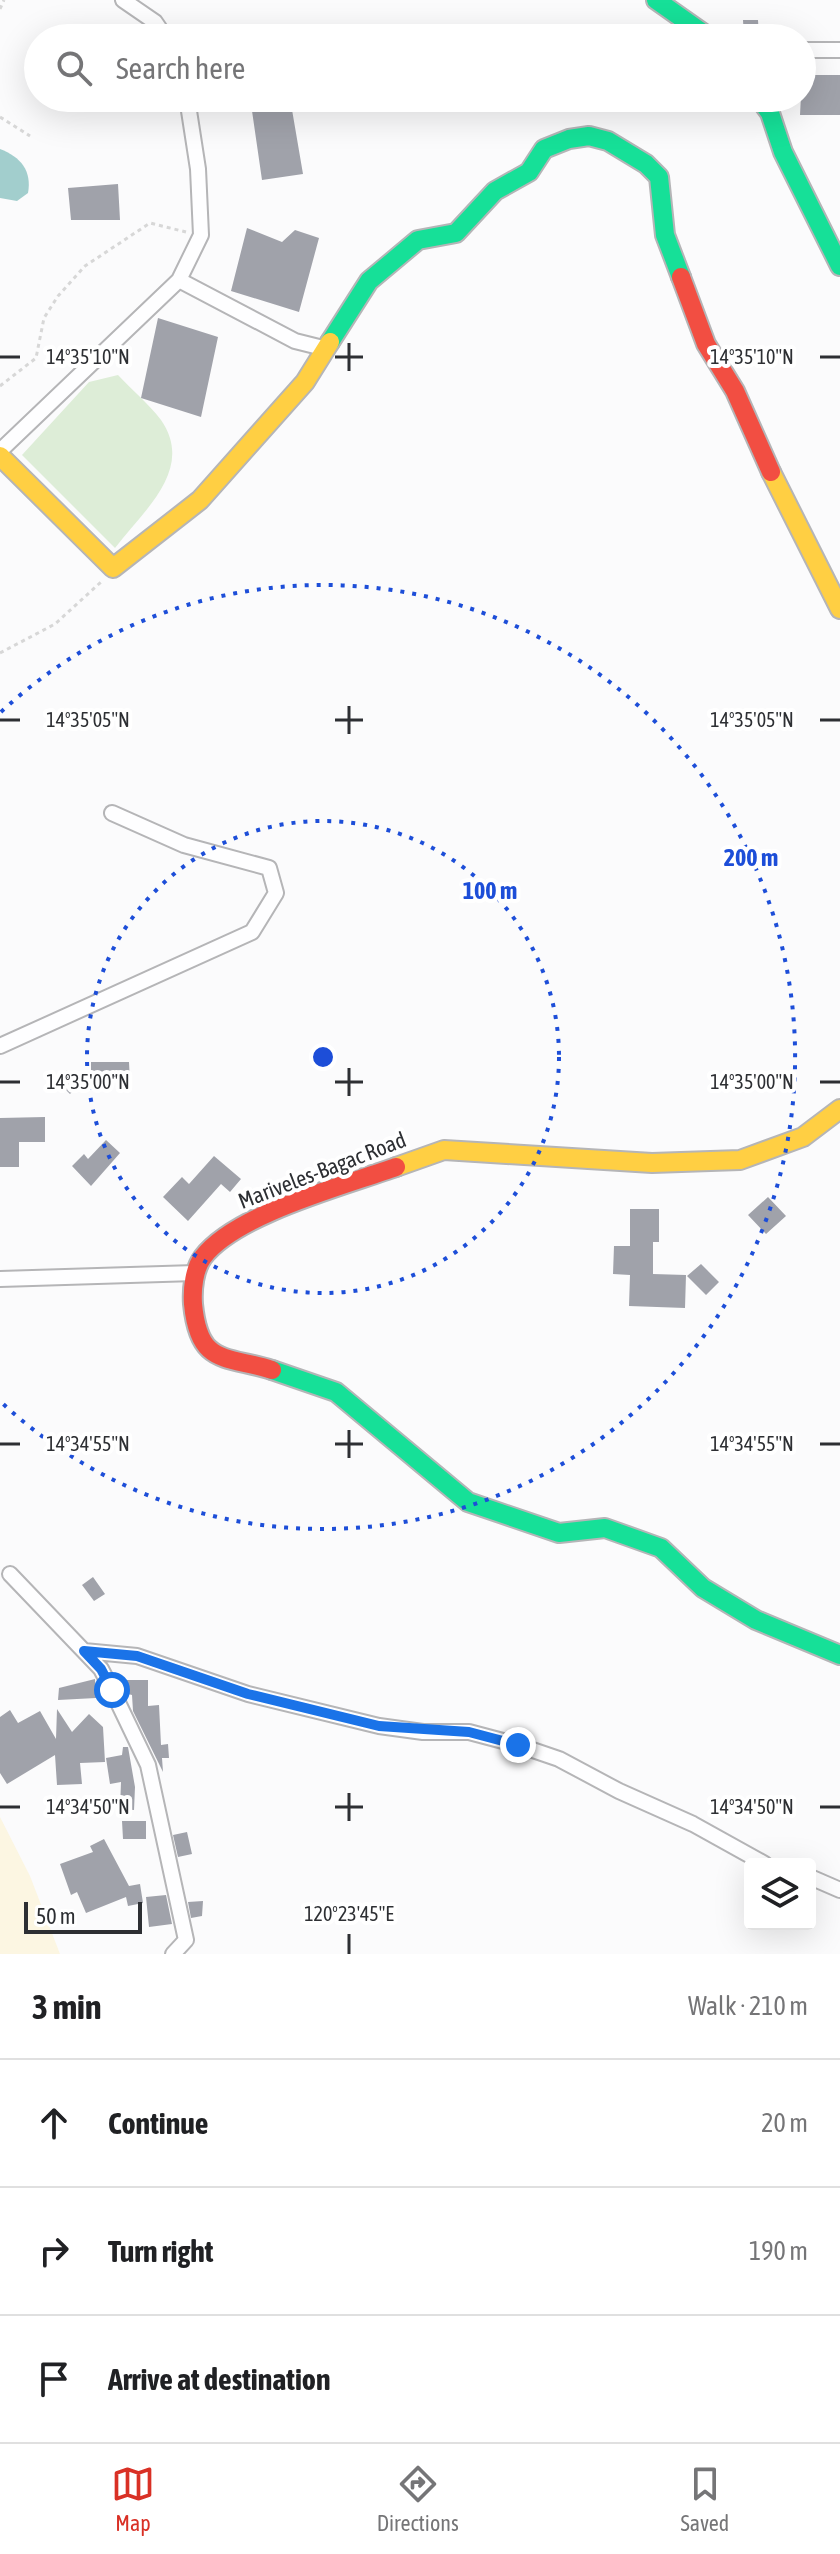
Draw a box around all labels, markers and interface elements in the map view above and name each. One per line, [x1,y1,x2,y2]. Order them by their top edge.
search box [24,24,816,112]
icon: search [52,46,96,90]
text: Search here [116,51,245,85]
text: 14°35'10"N [46,345,130,368]
text: 14°35'10"N [710,345,794,368]
text: 14°35'05"N [46,708,130,731]
text: 14°35'05"N [710,708,794,731]
text: 200 m [724,844,778,871]
text: 100 m [463,877,517,904]
centre of rings [309,1043,337,1071]
text: 14°35'00"N [46,1070,130,1093]
text: 14°35'00"N [710,1070,794,1093]
street label: Mariveles-Bagac Road [235,1126,409,1214]
text: 14°34'55"N [46,1432,130,1455]
text: 14°34'55"N [710,1432,794,1455]
route start [94,1672,130,1708]
route end [500,1727,536,1763]
text: 14°34'50"N [46,1795,130,1818]
text: 14°34'50"N [710,1795,794,1818]
map controls [744,1858,816,1930]
button: layers [744,1858,816,1930]
scale bar [24,1898,142,1934]
text: 120°23'45"E [304,1902,394,1925]
text: 50 m [36,1903,76,1929]
text: 3 min [32,1987,101,2026]
text: Walk · 210 m [688,1991,808,2021]
icon: ahead [32,2101,76,2145]
text: Continue [108,2106,208,2140]
text: 20 m [761,2108,808,2138]
icon: right [32,2229,76,2273]
text: Turn right [108,2234,214,2268]
text: 190 m [749,2236,808,2266]
icon: arrive [32,2357,76,2401]
text: Arrive at destination [108,2362,330,2396]
tab: Map [111,2462,155,2536]
tab: Directions [377,2462,459,2536]
tab: Saved [680,2462,729,2536]

